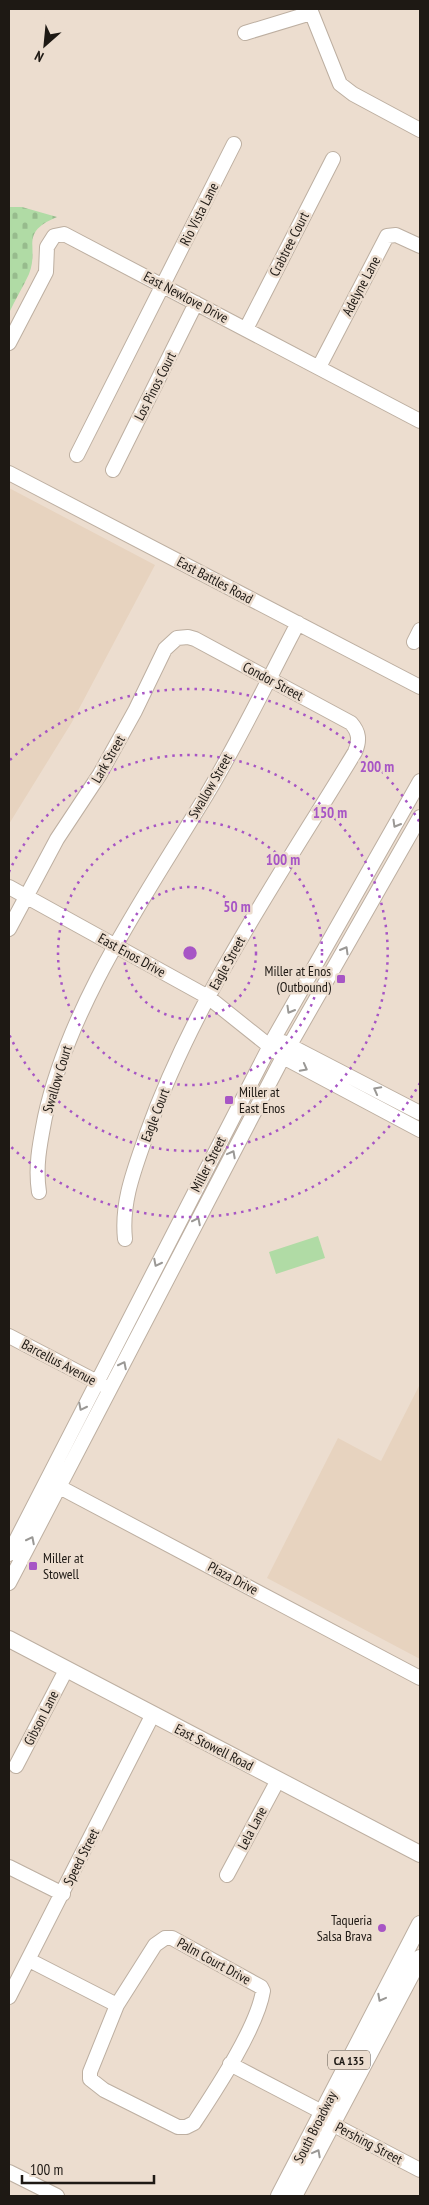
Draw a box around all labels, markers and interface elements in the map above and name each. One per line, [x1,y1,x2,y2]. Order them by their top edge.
north arrow [20,20,70,70]
text: N [32,47,47,66]
street label: Rio Vista Lane [175,179,223,248]
street label: Crabtree Court [265,209,313,279]
street label: Adelyne Lane [338,253,384,319]
street label: East Newlove Drive [141,267,232,327]
street label: Los Pinos Court [130,349,180,423]
street label: East Battles Road [174,552,256,608]
street label: Condor Street [240,658,307,705]
street label: Lark Street [87,732,129,786]
street label: Swallow Street [184,750,236,822]
text: 200 m [360,757,394,776]
text: 150 m [313,803,347,822]
one-way arrow [392,818,402,827]
text: 100 m [266,850,300,869]
text: 50 m [223,897,251,916]
street label: East Enos Drive [95,929,169,981]
street label: Eagle Street [205,933,249,993]
centre of rings [181,944,199,962]
one-way arrow [338,946,348,955]
place label: Miller at Enos (Outbound) [265,962,332,996]
marker: Miller at Enos (Outbound) [335,973,347,985]
one-way arrow [286,1005,296,1014]
street label: Swallow Court [38,1043,76,1115]
one-way arrow [299,1062,308,1072]
place label: Miller at East Enos [239,1083,285,1117]
street label: Eagle Court [137,1086,173,1144]
one-way arrow [373,1086,382,1096]
marker: Miller at East Enos [223,1094,235,1106]
street label: Miller Street [186,1133,230,1195]
one-way arrow [226,1150,236,1159]
one-way arrow [191,1217,201,1226]
one-way arrow [153,1258,163,1267]
street label: Barcellus Avenue [19,1335,100,1389]
one-way arrow [117,1361,127,1370]
one-way arrow [78,1402,88,1411]
one-way arrow [25,1536,35,1545]
place label: Miller at Stowell [43,1549,84,1583]
street label: Plaza Drive [205,1557,261,1599]
marker: Miller at Stowell [27,1560,39,1572]
street label: Gibson Lane [20,1687,63,1748]
street label: East Stowell Road [172,1719,256,1775]
street label: Lela Lane [233,1803,271,1853]
street label: Speed Street [59,1825,103,1889]
place label: Taqueria Salsa Brava [317,1911,372,1945]
marker: Taqueria Salsa Brava [376,1922,388,1934]
street label: Palm Court Drive [174,1933,254,1989]
one-way arrow [377,1993,387,2002]
road number: CA 135 [328,2050,370,2070]
street label: South Broadway [289,2087,341,2166]
street label: Pershing Street [332,2118,406,2168]
one-way arrow [311,2149,321,2158]
scale bar [22,2152,155,2184]
text: 100 m [30,2160,63,2179]

